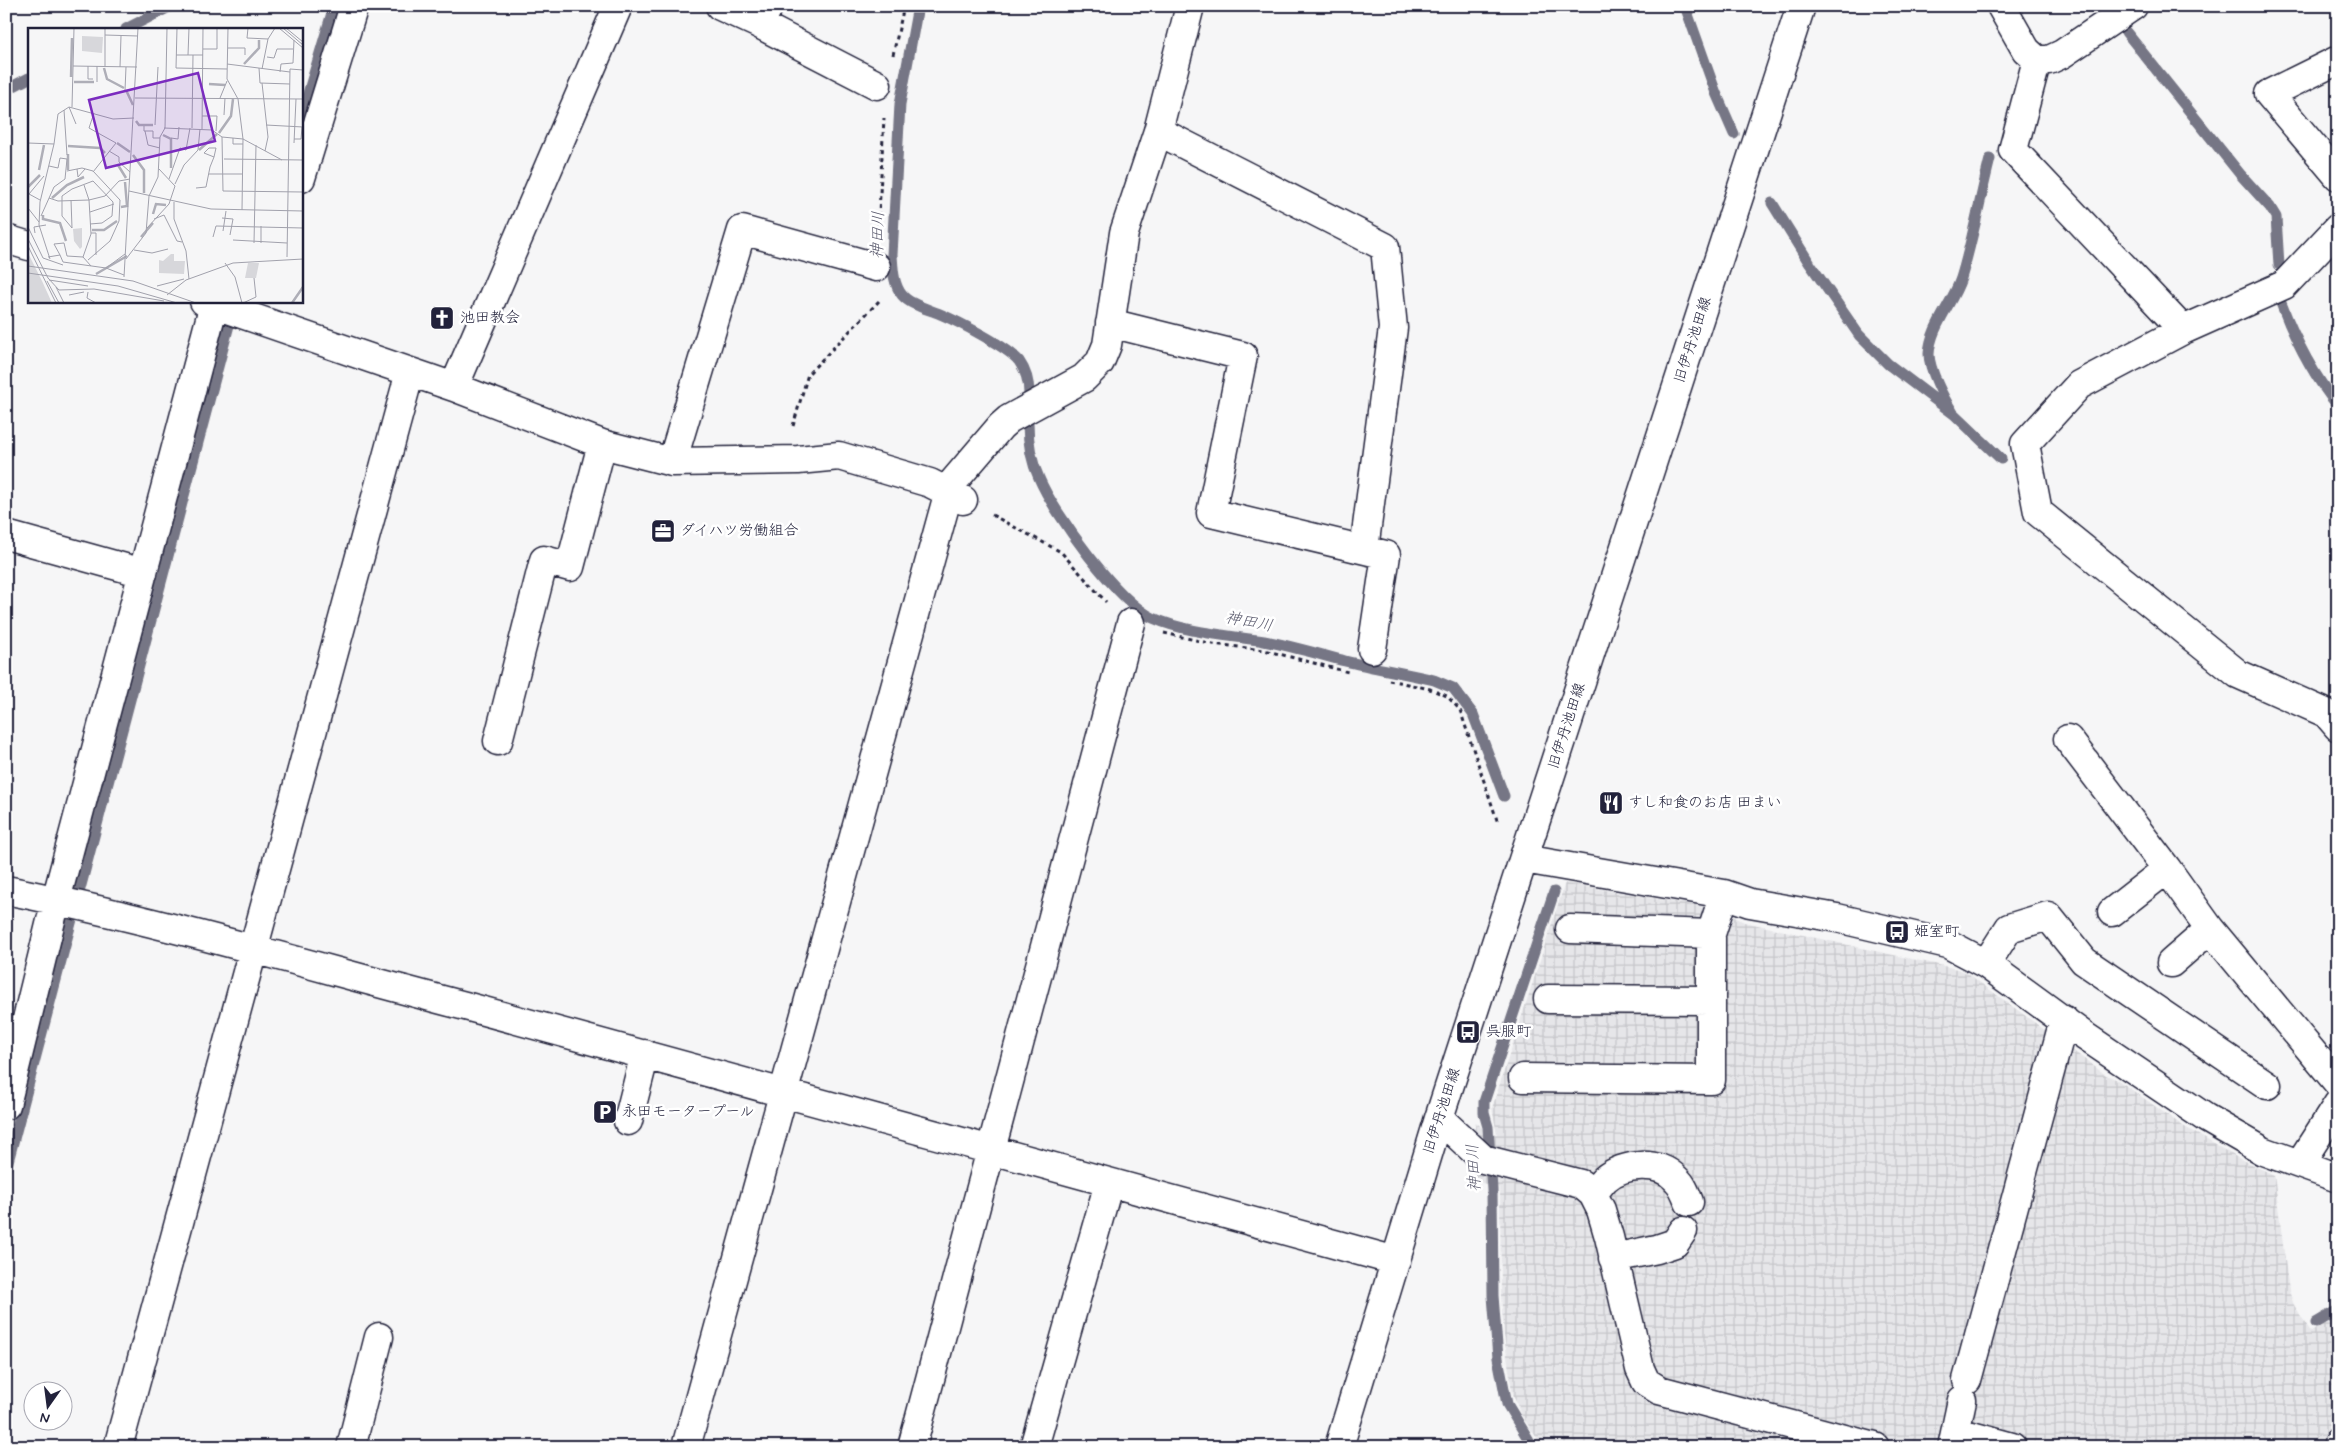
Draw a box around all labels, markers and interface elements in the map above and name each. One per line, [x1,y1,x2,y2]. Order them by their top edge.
inset map [28,28,302,302]
water label: 神田川 [867,211,889,259]
street label: 旧伊丹池田線 [1670,294,1716,386]
church icon: 池田教会 [429,305,455,331]
place label: 池田教会 [460,308,520,328]
office icon: ダイハツ労働組合 [650,518,676,544]
place label: ダイハツ労働組合 [680,521,799,541]
water label: 神田川 [1223,607,1275,637]
street label: 旧伊丹池田線 [1544,680,1590,772]
restaurant icon: すし和食のお店 田まい [1598,790,1624,816]
place label: すし和食のお店 田まい [1628,793,1782,813]
bus stop icon: 姫室町 [1884,919,1910,945]
place label: 姫室町 [1914,922,1960,942]
bus stop icon: 呉服町 [1455,1019,1481,1045]
place label: 呉服町 [1486,1022,1532,1042]
street label: 旧伊丹池田線 [1419,1065,1465,1157]
parking icon: 永田モータープール [592,1099,618,1125]
place label: 永田モータープール [622,1102,754,1122]
water label: 神田川 [1462,1143,1486,1193]
north arrow [22,1380,72,1430]
text: N [38,1408,52,1428]

